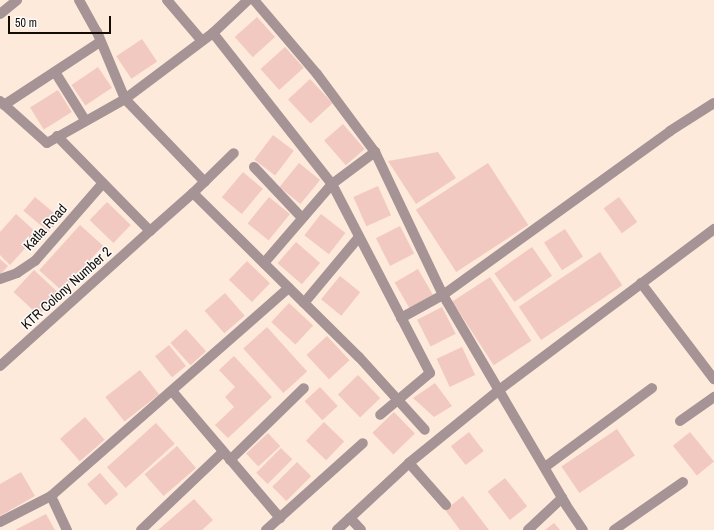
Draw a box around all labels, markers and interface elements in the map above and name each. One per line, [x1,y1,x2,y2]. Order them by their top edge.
scale bar [10,8,113,34]
text: 50 m [15,15,37,31]
street label: Katla Road [20,200,70,254]
street label: KTR Colony Number 2 [17,243,115,333]

